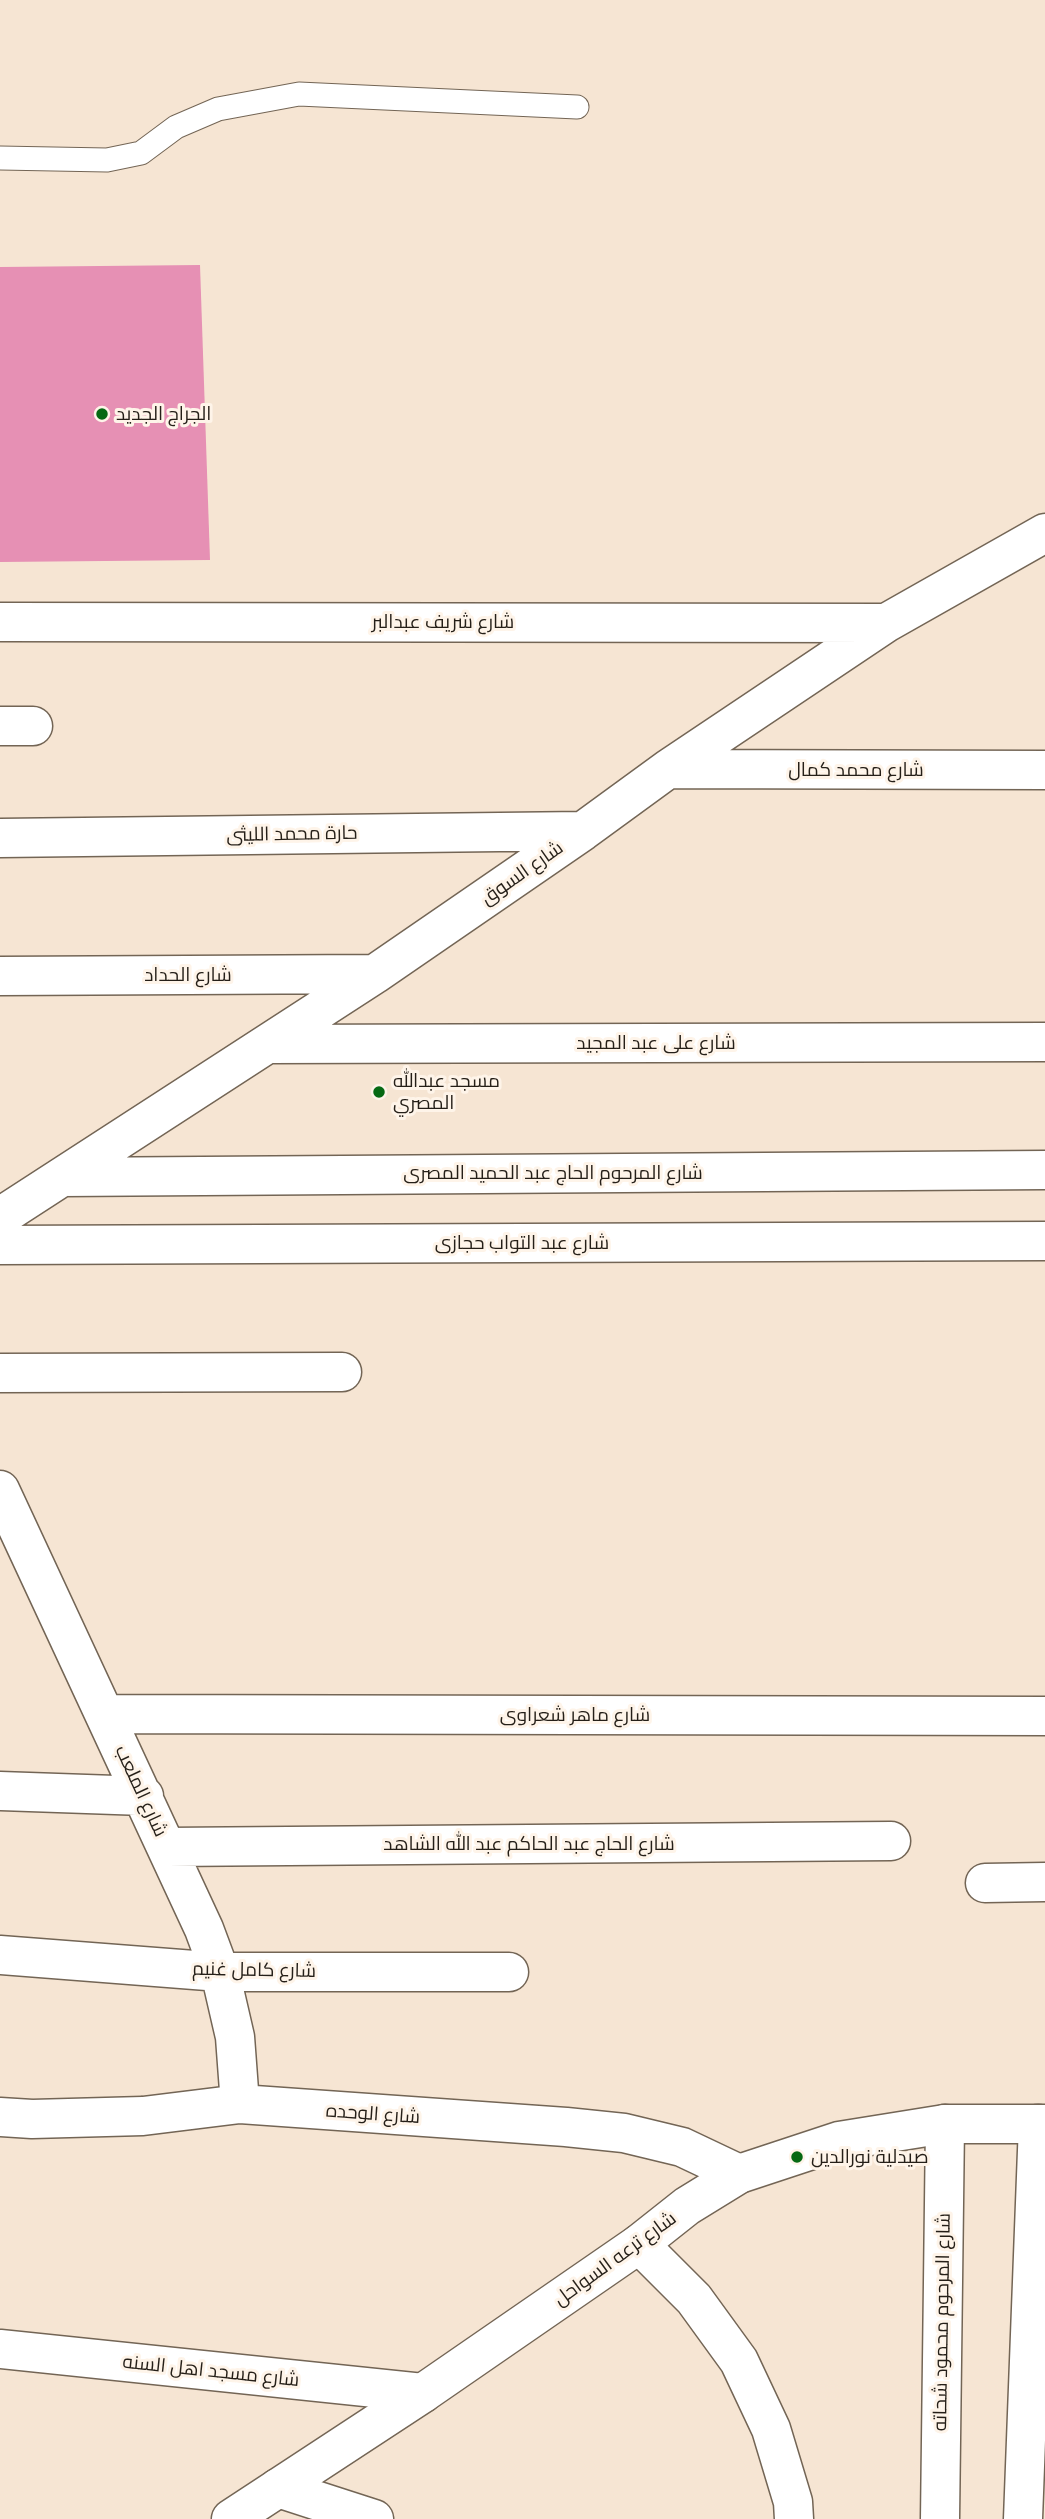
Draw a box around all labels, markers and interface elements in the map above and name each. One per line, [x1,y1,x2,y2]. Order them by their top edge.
place label: الجراج الجديد [116,403,211,425]
marker: الجراج الجديد [94,406,110,422]
street label: شارع شريف عبدالبر [372,611,514,633]
street label: شارع محمد كمال [788,759,924,781]
street label: حارة محمد الليثى [226,821,358,847]
street label: شارع السوق [476,836,568,910]
street label: شارع الحداد [144,964,232,986]
street label: شارع على عبد المجيد [576,1032,736,1054]
place label: مسجد عبدالله المصري [393,1070,500,1114]
marker: مسجد عبدالله المصري [371,1084,387,1100]
street label: شارع المرحوم الحاج عبد الحميد المصرى [403,1162,703,1184]
street label: شارع عبد التواب حجازى [435,1232,609,1254]
street label: شارع ماهر شعراوى [500,1704,650,1726]
street label: شارع الملعب [110,1742,172,1840]
street label: شارع الحاج عبد الحاكم عبد الله الشاهد [383,1833,675,1855]
street label: شارع كامل غنيم [192,1958,316,1982]
street label: شارع الوحده [325,2099,421,2129]
place label: صيدلية نورالدين [811,2146,929,2168]
marker: صيدلية نورالدين [789,2149,805,2165]
street label: شارع ترعه السواحل [549,2207,681,2311]
street label: شارع المرحوم محمود شحاته [929,2213,955,2431]
street label: شارع مسجد اهل السنه [122,2350,300,2392]

